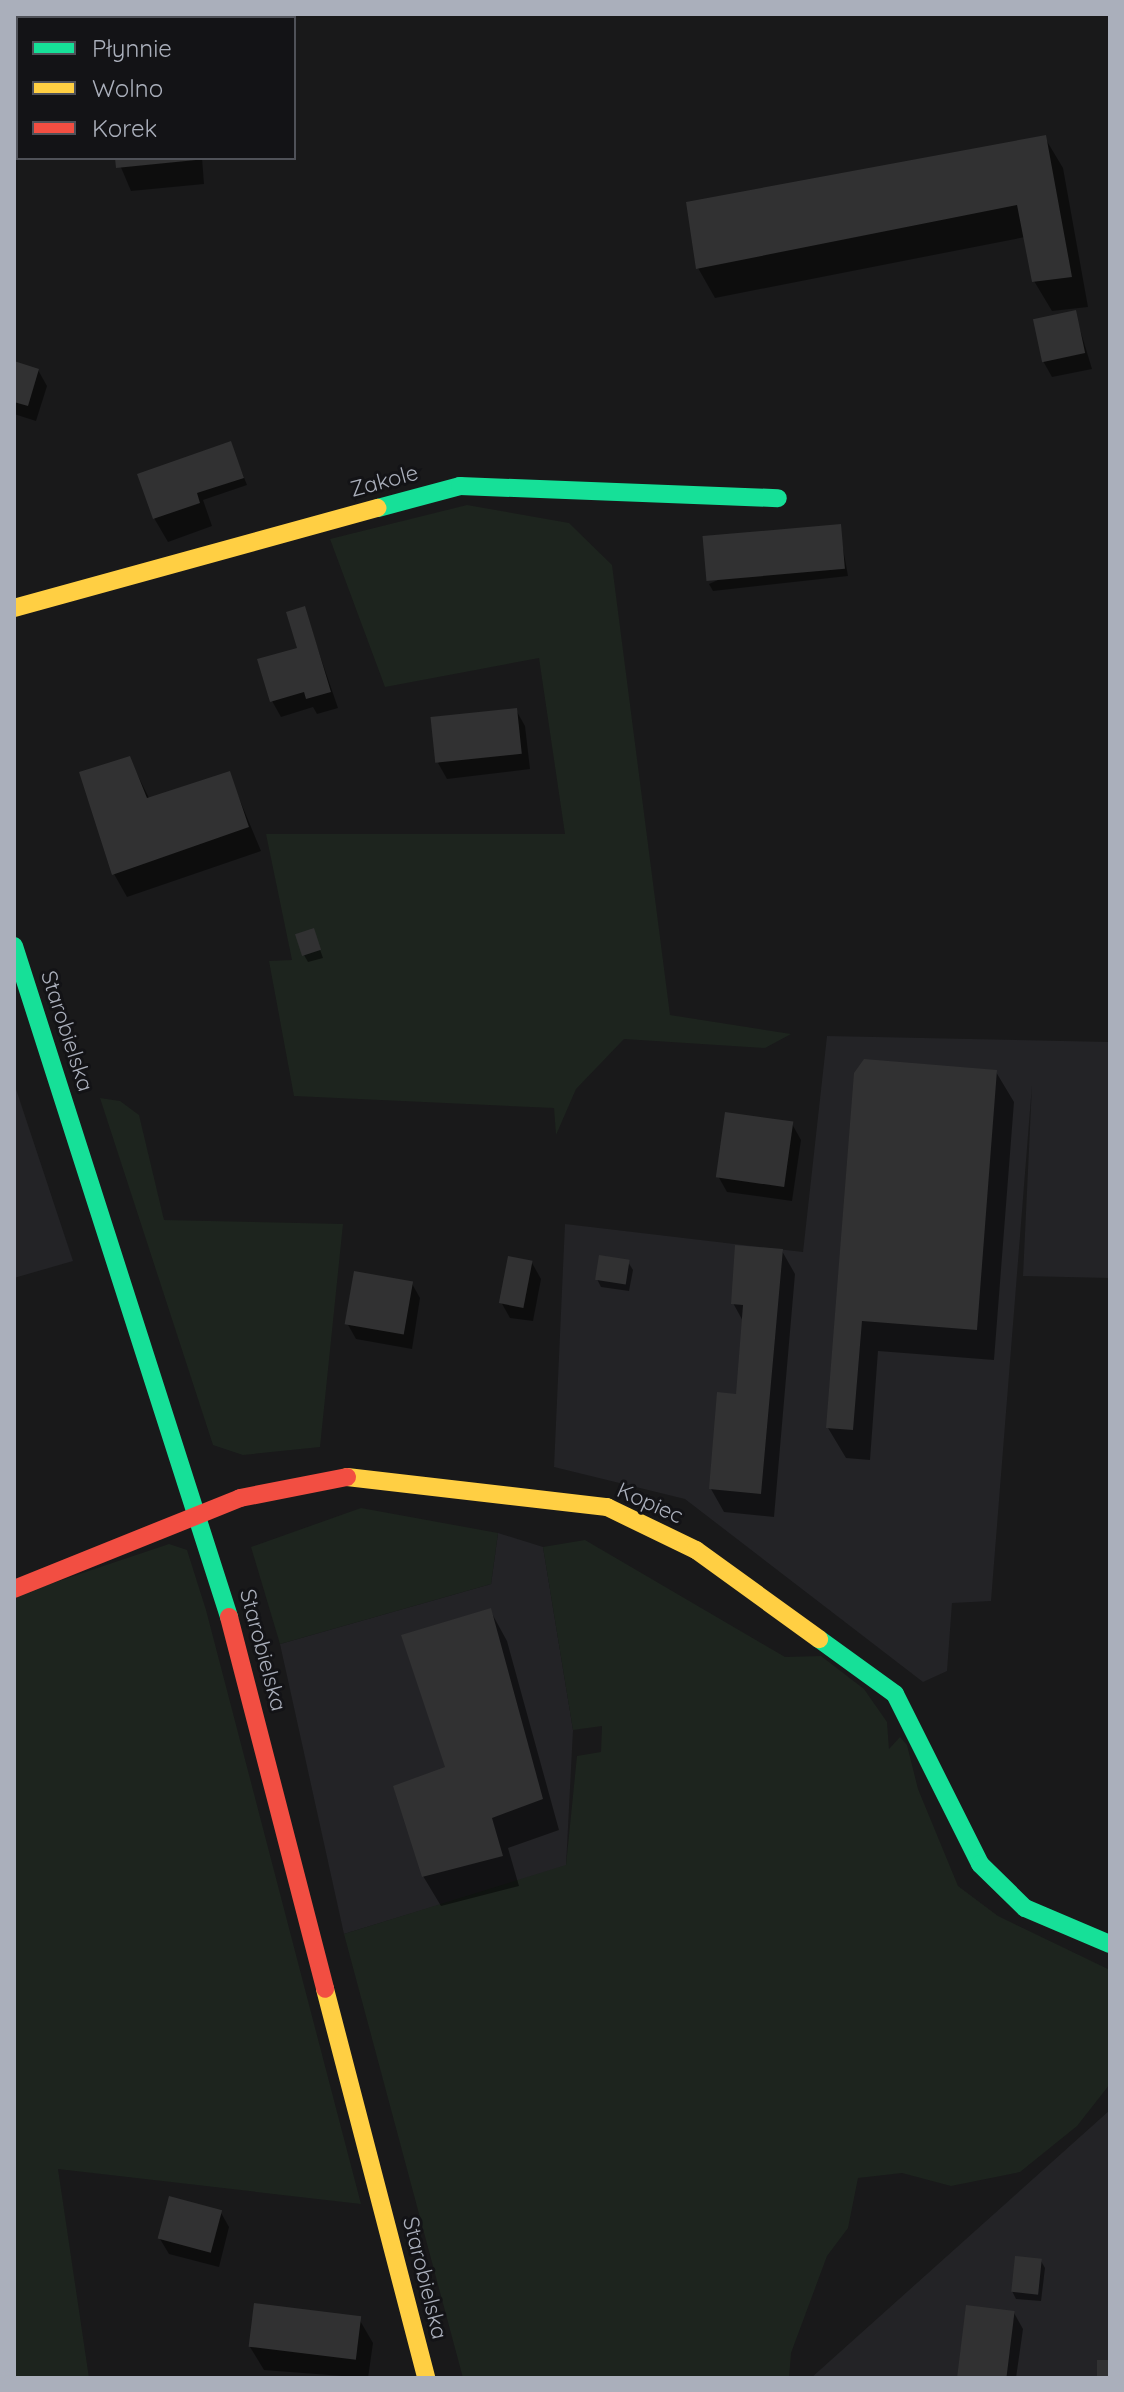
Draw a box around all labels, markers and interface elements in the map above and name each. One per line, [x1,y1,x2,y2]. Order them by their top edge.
legend [16,16,296,160]
text: Płynnie [92,33,172,63]
text: Wolno [92,73,163,103]
text: Korek [92,113,157,143]
street label: Zakole [347,459,421,503]
street label: Starobielska [35,967,99,1095]
street label: Kopiec [613,1477,687,1529]
street label: Starobielska [234,1586,292,1714]
street label: Starobielska [397,2214,453,2342]

